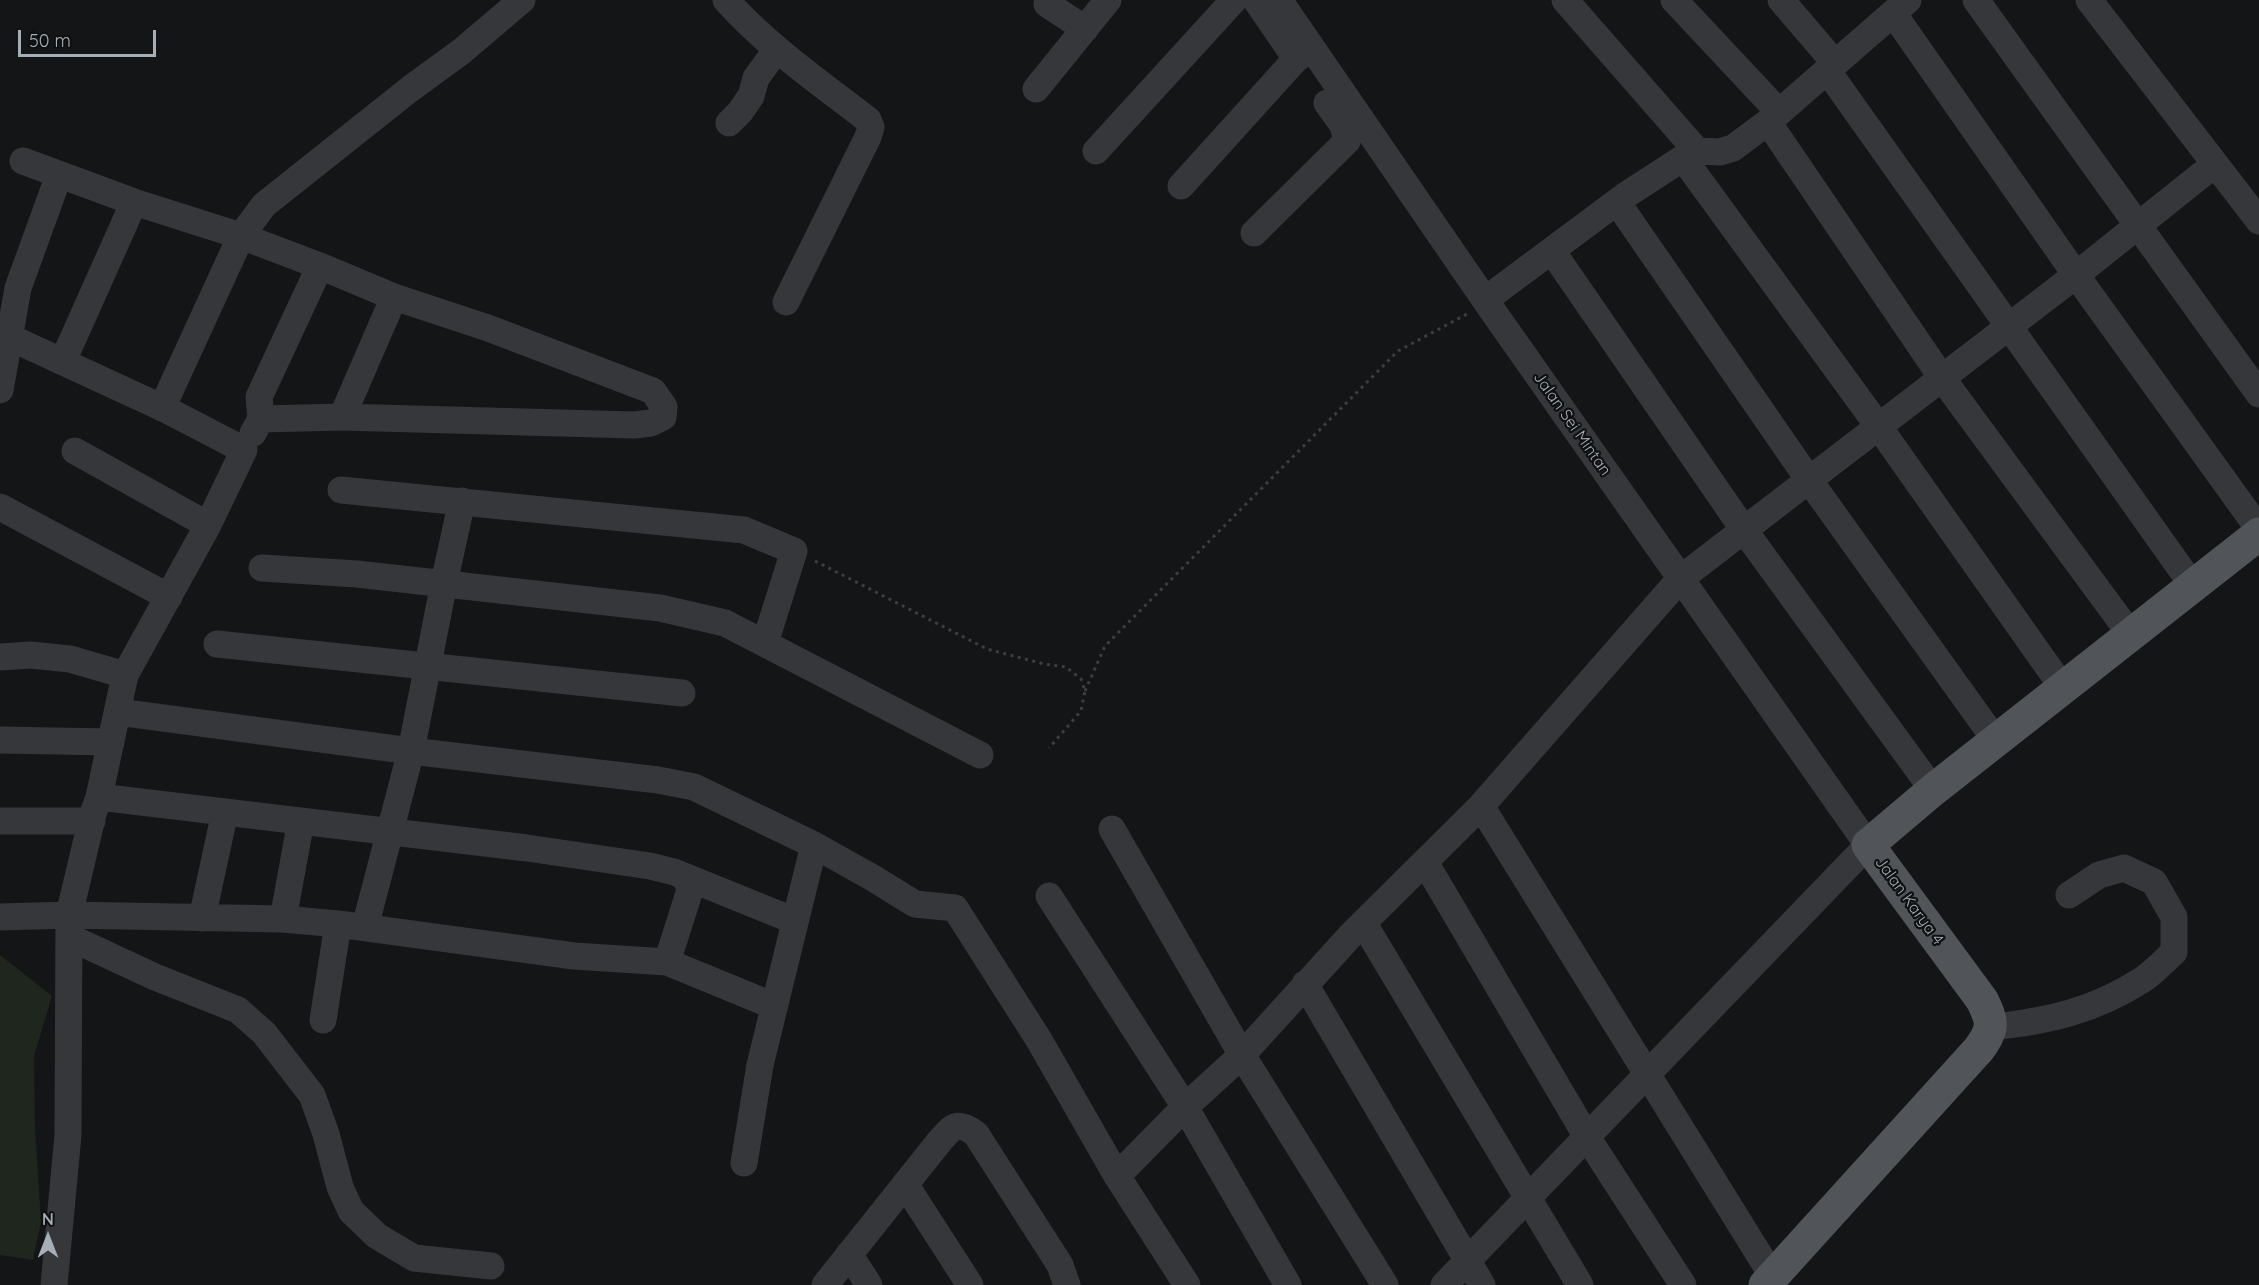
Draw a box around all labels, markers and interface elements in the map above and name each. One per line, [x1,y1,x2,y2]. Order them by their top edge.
scale bar [21,18,159,56]
text: 50 m [29,29,71,52]
street label: Jalan Sei Mintan [1529,369,1615,479]
street label: Jalan Karya 4 [1871,853,1947,949]
north arrow [18,1207,78,1267]
text: N [42,1209,54,1229]

